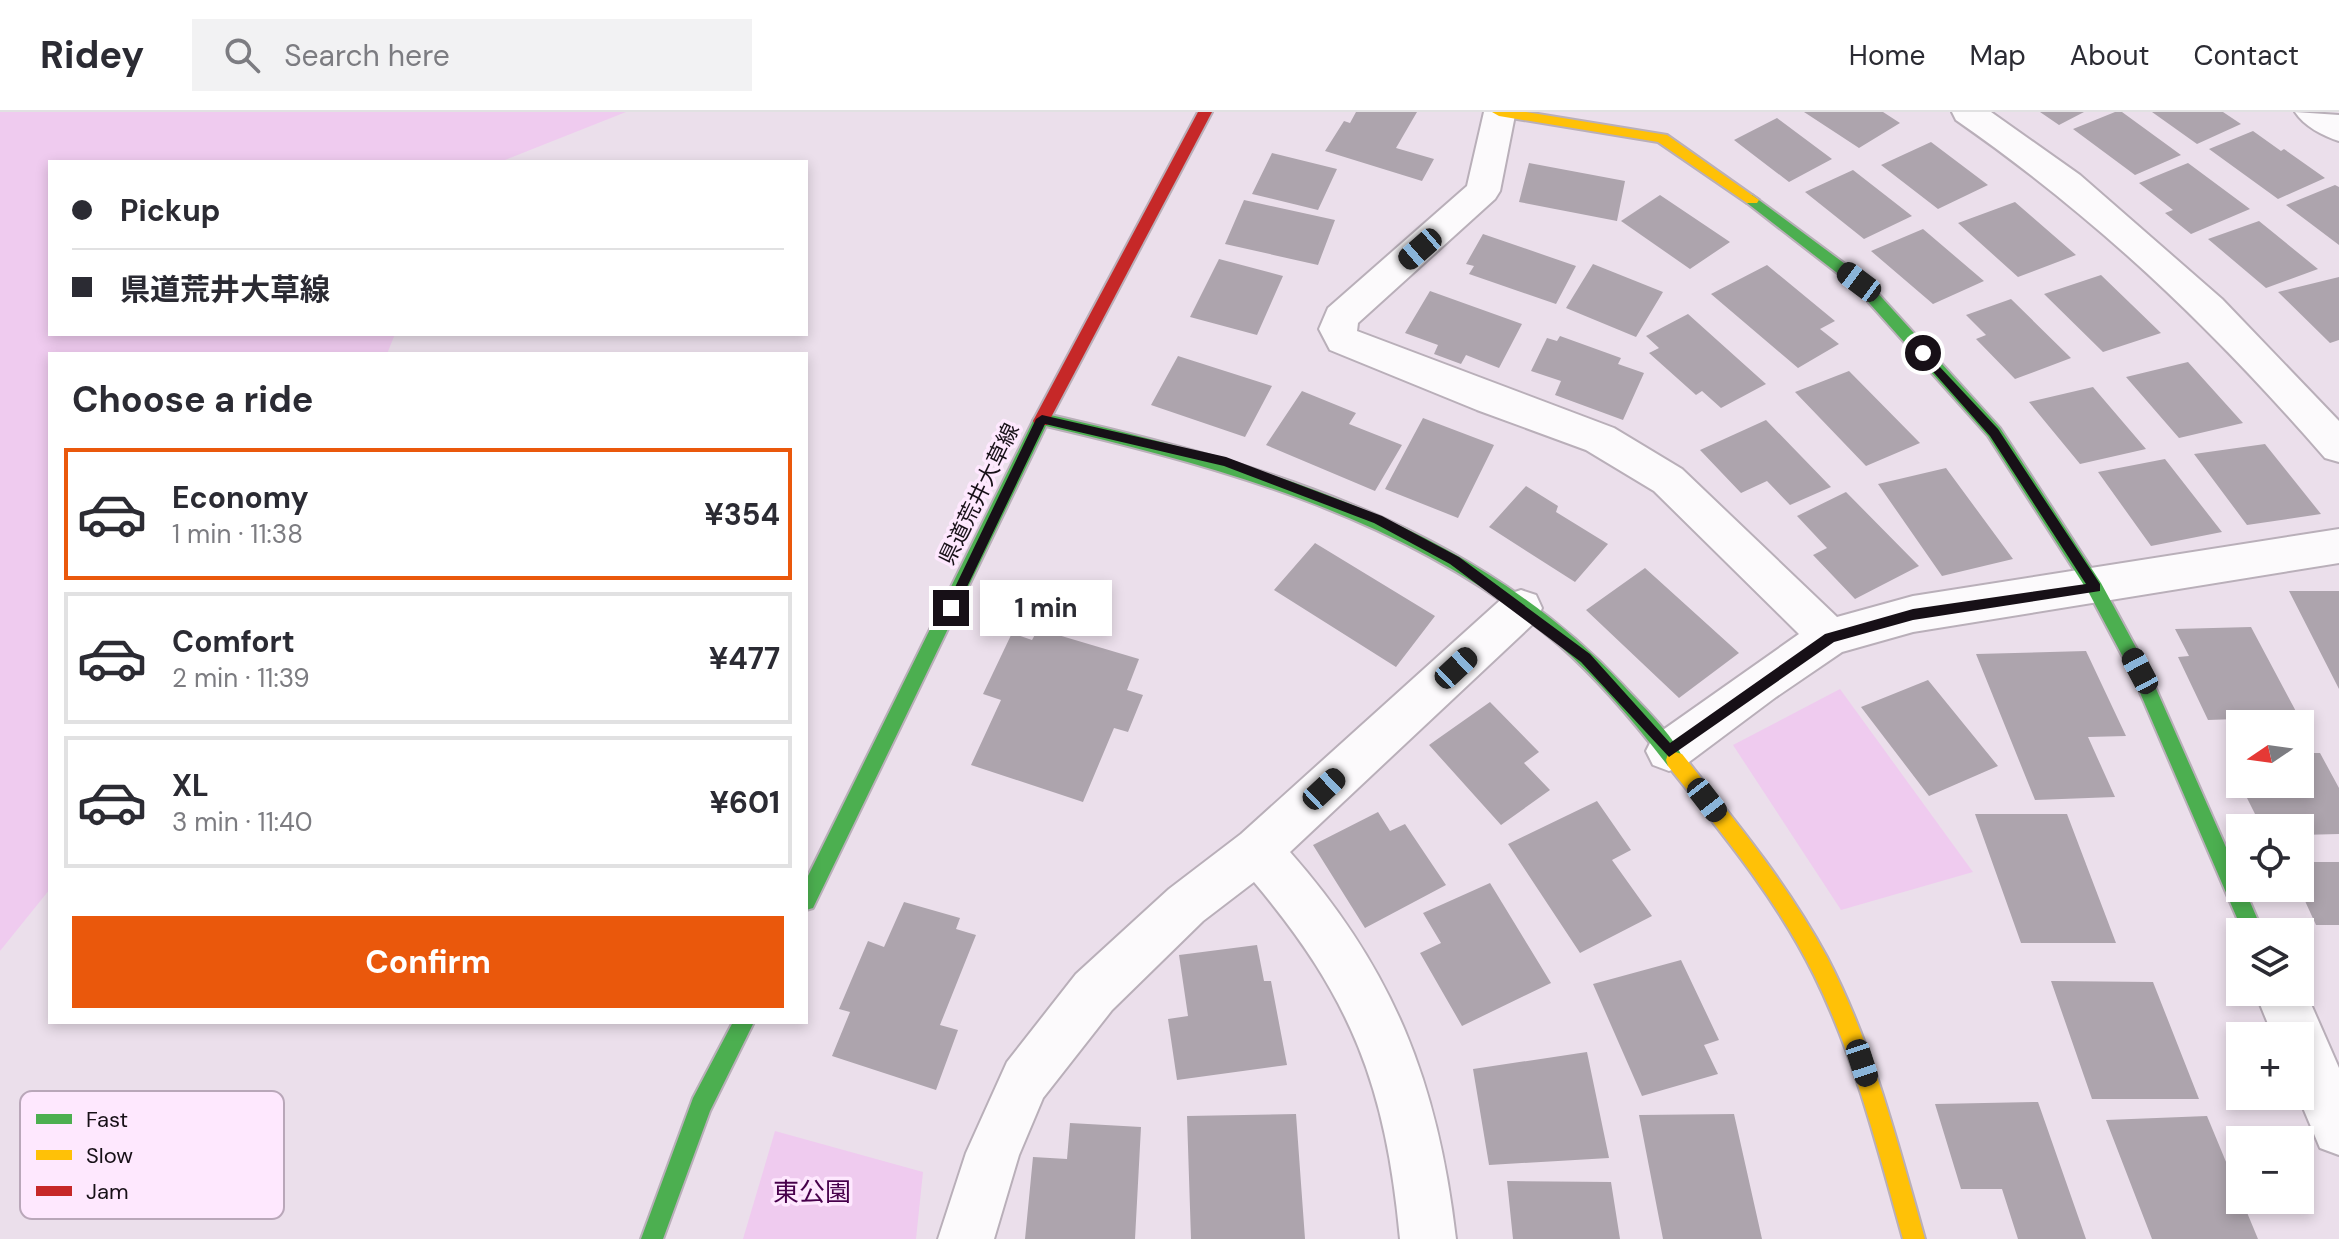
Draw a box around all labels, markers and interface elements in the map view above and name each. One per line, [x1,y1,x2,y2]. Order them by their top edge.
search box [192,19,752,91]
text: Ridey [40,30,144,80]
icon: search [220,33,264,77]
text: Search here [284,36,450,75]
text: Home [1849,37,1925,74]
text: Map [1969,37,2026,74]
text: About [2070,37,2149,74]
text: Contact [2193,37,2299,74]
text: Pickup [120,191,220,230]
car [1394,224,1446,274]
car [1833,258,1885,306]
text: 県道荒井大草線 [120,270,330,309]
route start [1905,335,1941,371]
text: Choose a ride [72,376,313,423]
street label: 県道荒井大草線 [932,418,1026,570]
icon: car [76,478,148,550]
text: Economy [172,478,309,517]
text: ¥354 [704,495,780,534]
text: 1 min · 11:38 [172,517,303,551]
callout: 1 min [979,580,1111,636]
route end [933,590,969,626]
text: 1 min [1014,591,1078,625]
icon: car [76,622,148,694]
text: Comfort [172,622,295,661]
text: ¥477 [709,639,780,678]
car [1430,643,1482,693]
car [2118,644,2162,698]
text: 2 min · 11:39 [172,661,310,695]
north arrow [2226,710,2314,798]
map controls [2226,710,2314,1214]
car [1298,764,1350,814]
icon: car [76,766,148,838]
text: XL [172,766,209,805]
car [1683,774,1731,826]
text: ¥601 [709,783,780,822]
text: 3 min · 11:40 [172,805,313,839]
button: locate [2226,814,2314,902]
button: Confirm [72,916,784,1008]
button: layers [2226,918,2314,1006]
button: + [2226,1022,2314,1110]
car [1843,1036,1881,1090]
legend [20,1091,284,1219]
text: Fast [86,1105,128,1134]
button: − [2226,1126,2314,1214]
text: Slow [86,1141,133,1170]
park label: 東公園 [773,1175,851,1209]
text: Jam [86,1177,129,1206]

